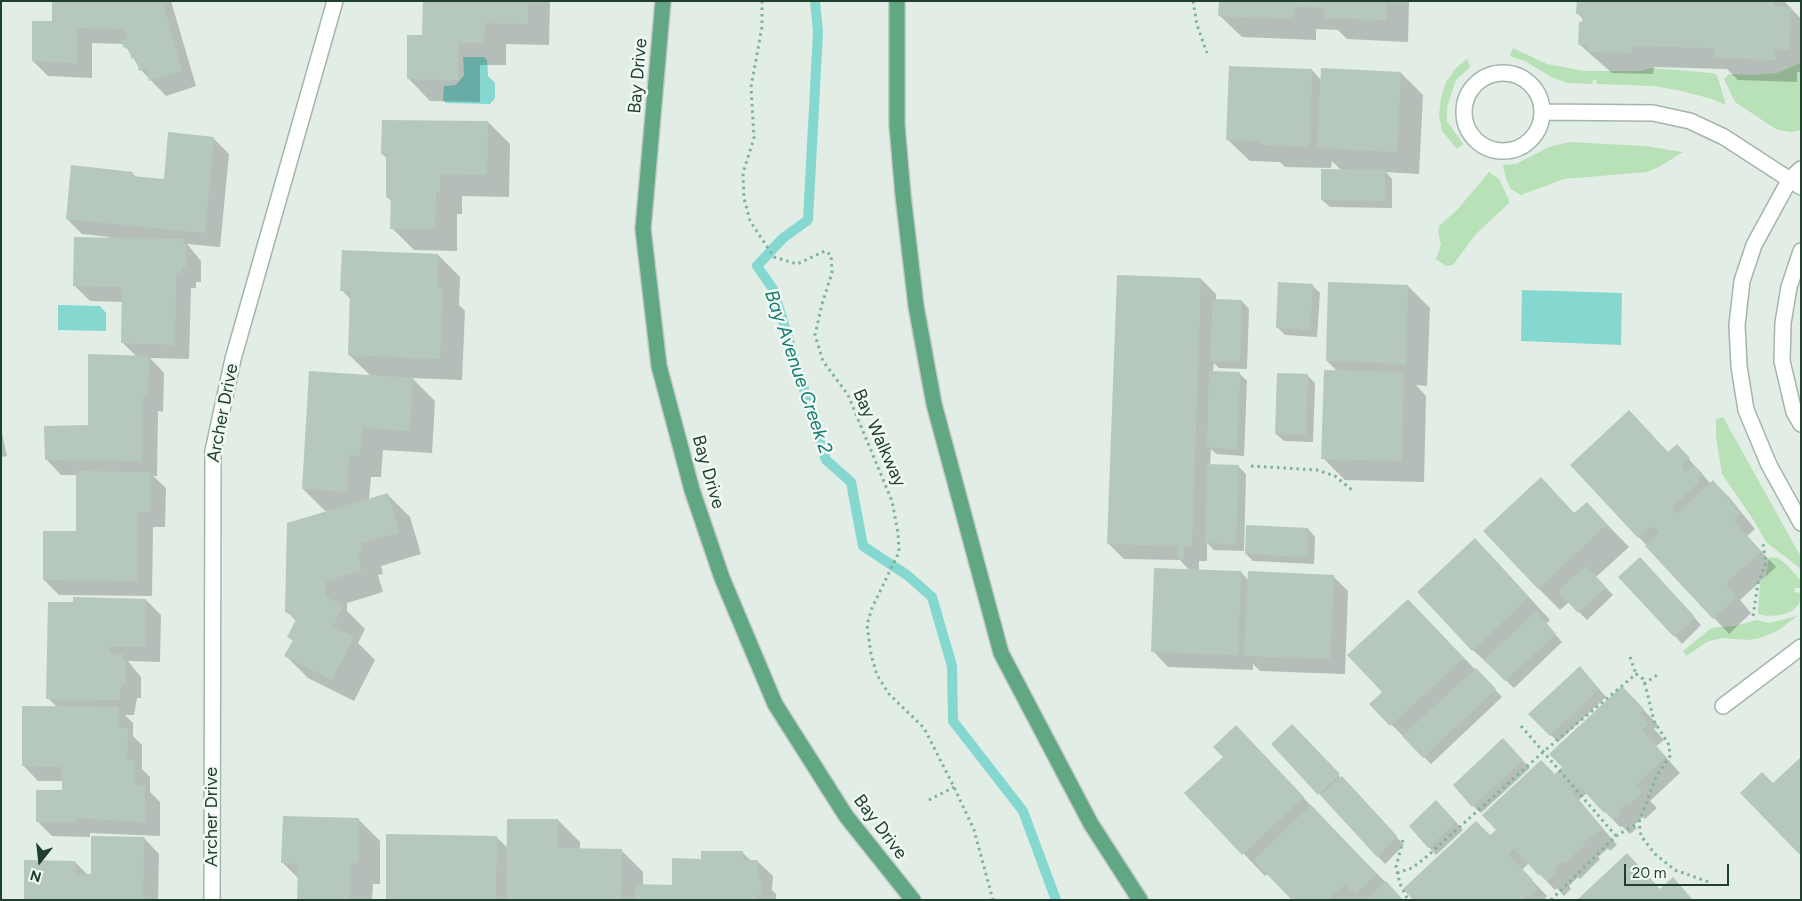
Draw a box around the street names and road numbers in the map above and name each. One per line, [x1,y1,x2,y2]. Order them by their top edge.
street label: Bay Drive [624,37,652,115]
street label: Archer Drive [203,362,243,464]
street label: Bay Walkway [848,386,910,490]
street label: Bay Drive [687,433,729,511]
street label: Archer Drive [201,767,223,867]
street label: Bay Drive [849,790,911,864]

